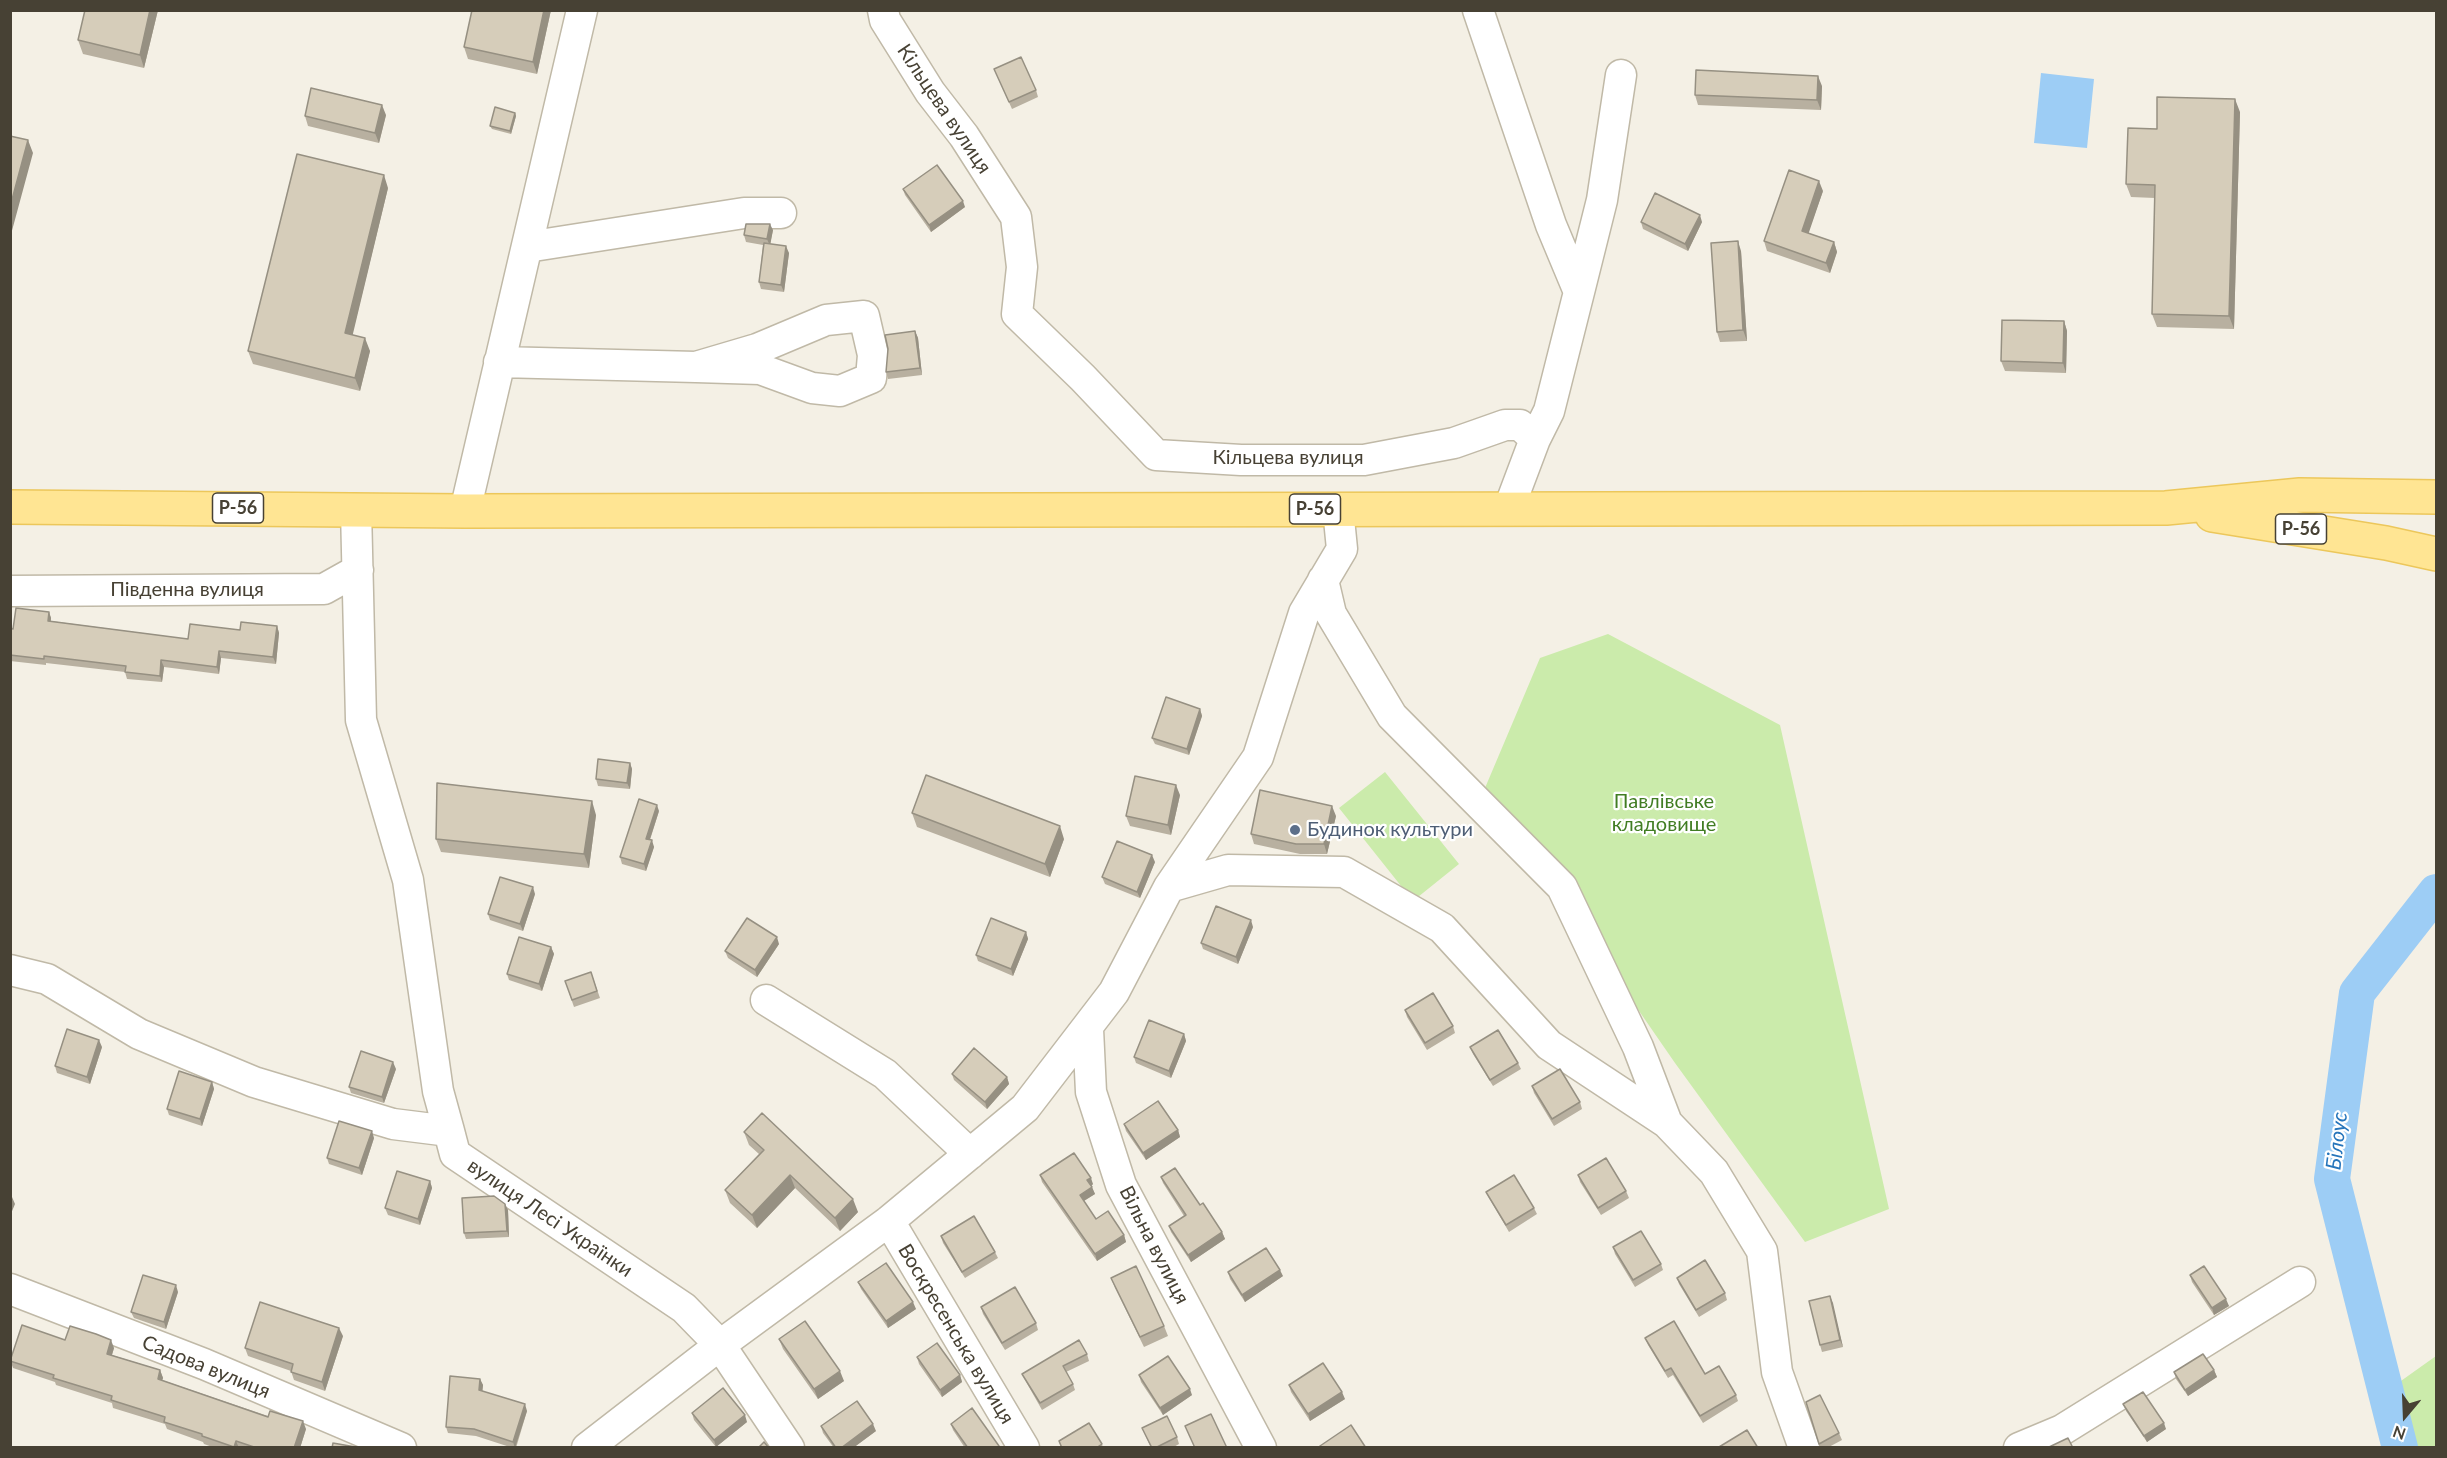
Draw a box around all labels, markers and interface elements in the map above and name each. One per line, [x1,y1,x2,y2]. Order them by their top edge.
street label: Кільцева вулиця [892,40,996,178]
street label: Кільцева вулиця [1212,446,1364,470]
road number: Р-56 [212,493,264,523]
road number: Р-56 [1290,494,1340,524]
road number: Р-56 [2276,514,2326,544]
street label: Південна вулиця [110,578,264,602]
park label: Павлівське кладовище [1612,790,1716,837]
place label: Будинок культури [1307,818,1473,842]
marker: Будинок культури [1288,823,1302,837]
water label: Білоус [2321,1111,2353,1171]
street label: вулиця Лесі Українки [463,1154,637,1282]
street label: Вільна вулиця [1114,1182,1194,1308]
street label: Воскресенська вулиця [893,1240,1019,1428]
street label: Садова вулиця [138,1330,274,1404]
north arrow [2375,1386,2435,1446]
text: N [2390,1423,2408,1444]

